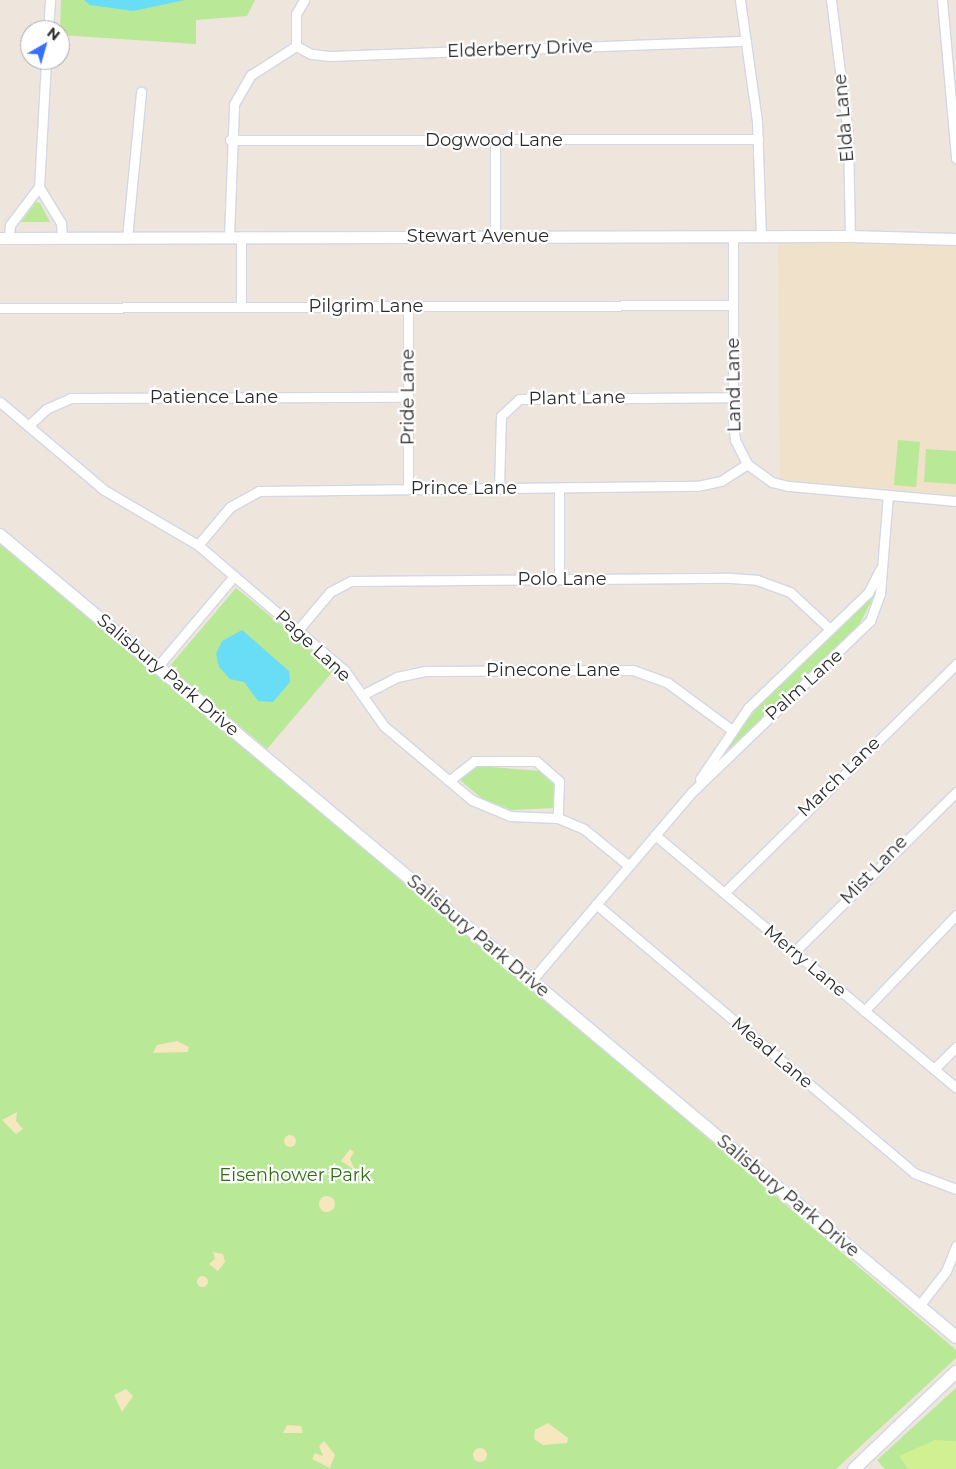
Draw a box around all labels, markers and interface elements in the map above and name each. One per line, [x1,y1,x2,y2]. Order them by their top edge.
north arrow [20,20,70,70]
text: N [44,23,64,45]
street label: Elderberry Drive [447,36,593,62]
street label: Elda Lane [829,73,859,163]
street label: Dogwood Lane [425,129,563,151]
street label: Stewart Avenue [407,225,549,247]
street label: Pilgrim Lane [309,295,423,317]
street label: Land Lane [722,338,746,432]
street label: Pride Lane [397,349,419,445]
street label: Patience Lane [150,386,278,408]
street label: Plant Lane [528,386,626,410]
street label: Prince Lane [411,477,517,499]
street label: Polo Lane [517,568,607,590]
street label: Page Lane [271,606,355,686]
street label: Salisbury Park Drive [92,609,244,741]
street label: Palm Lane [761,645,847,725]
street label: Pinecone Lane [486,659,620,681]
street label: March Lane [793,732,885,822]
street label: Mist Lane [836,831,912,909]
street label: Salisbury Park Drive [402,870,554,1002]
street label: Merry Lane [759,920,851,1002]
street label: Mead Lane [727,1013,817,1093]
street label: Salisbury Park Drive [712,1130,864,1262]
park label: Eisenhower Park [219,1164,371,1186]

